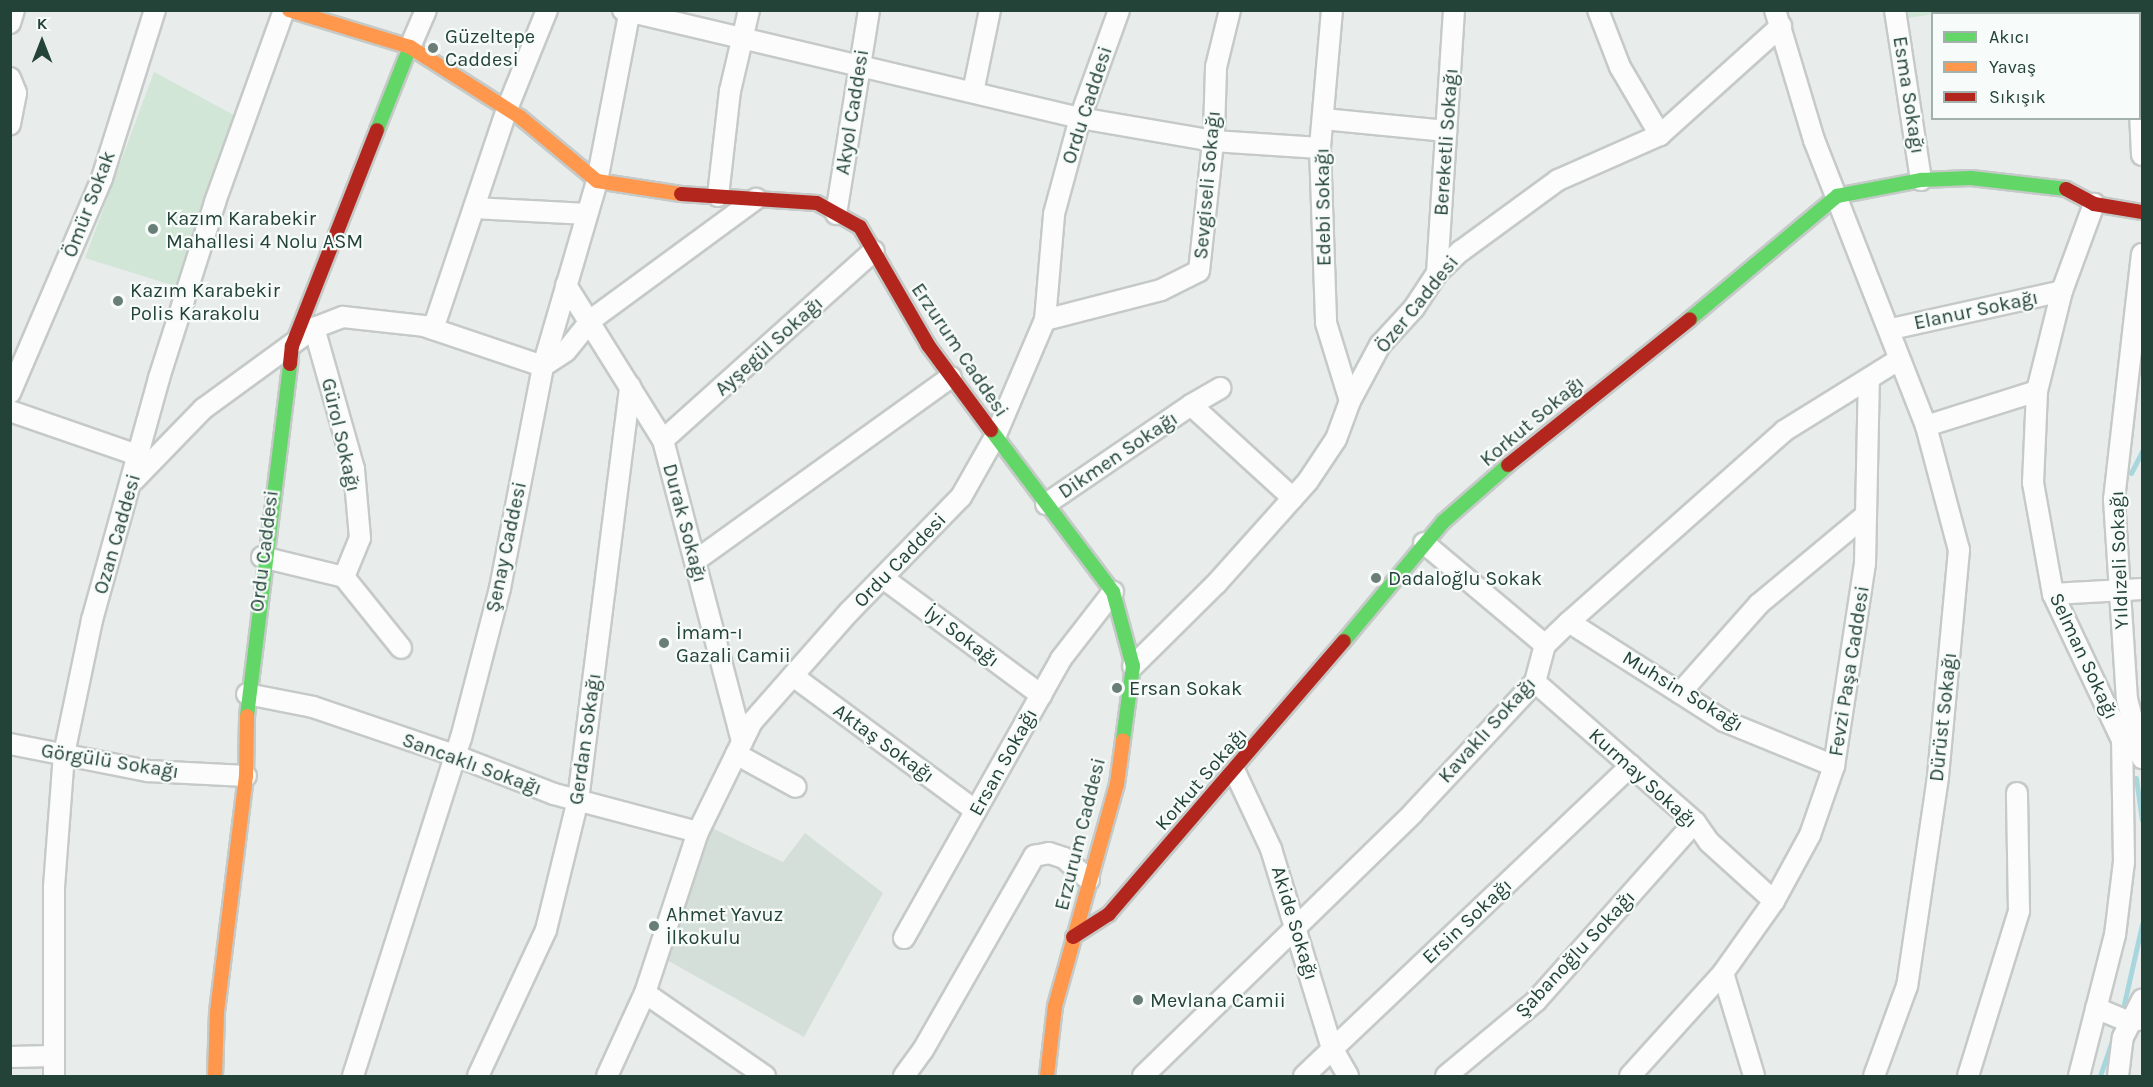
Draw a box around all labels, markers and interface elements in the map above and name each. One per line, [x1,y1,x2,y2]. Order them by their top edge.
north arrow [12,12,72,72]
legend [1931,12,2141,120]
text: K [37,14,47,33]
place label: Güzeltepe Caddesi [445,24,535,71]
text: Akıcı [1989,26,2030,48]
street label: Esma Sokağı [1888,34,1930,156]
marker: Güzeltepe Caddesi [426,41,440,55]
street label: Ordu Caddesi [1057,43,1117,167]
street label: Akyol Caddesi [830,48,874,176]
text: Yavaş [1989,56,2036,78]
street label: Bereketli Sokağı [1429,67,1463,217]
text: Sıkışık [1989,86,2046,108]
street label: Sevgiseli Sokağı [1189,110,1225,260]
street label: Ömür Sokak [58,147,120,261]
street label: Edebi Sokağı [1310,148,1336,266]
place label: Kazım Karabekir Mahallesi 4 Nolu ASM [166,206,363,253]
marker: Kazım Karabekir Mahallesi 4 Nolu ASM [144,220,162,238]
street label: Özer Caddesi [1370,250,1464,358]
place label: Kazım Karabekir Polis Karakolu [130,278,280,325]
street label: Erzurum Caddesi [906,278,1014,422]
street label: Elanur Sokağı [1912,285,2040,335]
street label: Ayşegül Sokağı [710,291,828,401]
marker: Kazım Karabekir Polis Karakolu [111,294,125,308]
street label: Korkut Sokağı [1475,371,1589,471]
street label: Gürol Sokağı [316,376,366,494]
street label: Dikmen Sokağı [1054,406,1182,504]
street label: Durak Sokağı [658,461,712,585]
street label: Ozan Caddesi [88,471,146,597]
street label: Şenay Caddesi [480,479,532,615]
street label: Ordu Caddesi [245,489,283,613]
street label: Yıldızeli Sokağı [2105,490,2133,630]
street label: Ordu Caddesi [849,508,951,612]
place label: Dadaloğlu Sokak [1388,566,1542,590]
marker: Dadaloğlu Sokak [1369,571,1383,585]
street label: Fevzi Paşa Caddesi [1824,584,1874,758]
street label: Selman Sokağı [2044,589,2124,723]
street label: İyi Sokağı [920,600,1004,672]
place label: İmam-ı Gazali Camii [676,620,791,667]
marker: İmam-ı Gazali Camii [657,636,671,650]
street label: Muhsin Sokağı [1618,645,1748,737]
street label: Dürüst Sokağı [1924,651,1962,783]
street label: Gerdan Sokağı [564,672,606,806]
street label: Kavaklı Sokağı [1433,672,1541,788]
place label: Ersan Sokak [1129,676,1242,700]
marker: Ersan Sokak [1110,681,1124,695]
street label: Aktaş Sokağı [829,698,939,788]
street label: Ersan Sokağı [964,704,1042,820]
street label: Korkut Sokağı [1150,723,1252,835]
street label: Kurmay Sokağı [1584,723,1702,833]
street label: Sancaklı Sokağı [399,728,545,800]
street label: Görgülü Sokağı [39,738,181,784]
street label: Erzurum Caddesi [1049,755,1111,913]
street label: Akide Sokağı [1266,863,1324,983]
street label: Ersin Sokağı [1417,873,1517,969]
street label: Şabanoğlu Sokağı [1510,885,1640,1023]
place label: Ahmet Yavuz İlkokulu [666,903,783,950]
marker: Ahmet Yavuz İlkokulu [647,919,661,933]
place label: Mevlana Camii [1150,988,1286,1012]
marker: Mevlana Camii [1131,993,1145,1007]

